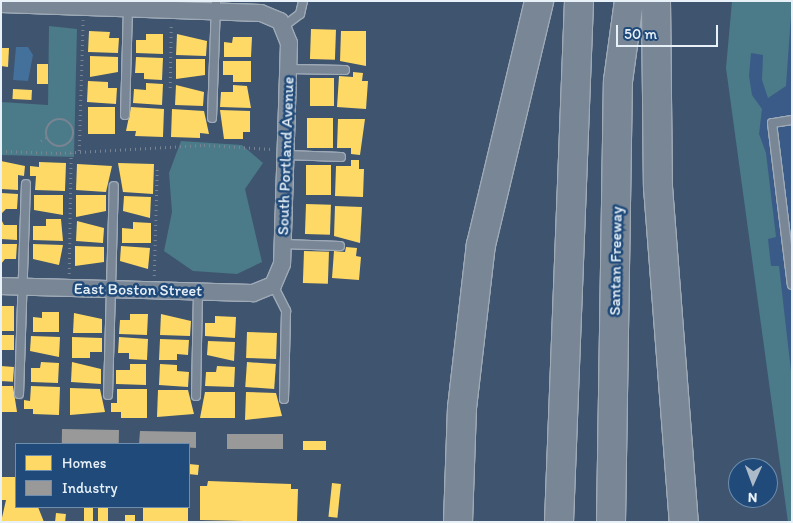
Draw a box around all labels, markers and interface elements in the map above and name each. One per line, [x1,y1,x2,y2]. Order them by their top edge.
scale bar [618,15,720,47]
text: 50 m [624,25,657,43]
street label: South Portland Avenue [274,77,298,235]
street label: Santan Freeway [605,206,627,316]
street label: East Boston Street [74,279,202,301]
legend [15,443,190,508]
text: Homes [62,454,106,472]
north arrow [728,458,778,508]
text: Industry [62,479,118,497]
text: N [747,489,758,506]

